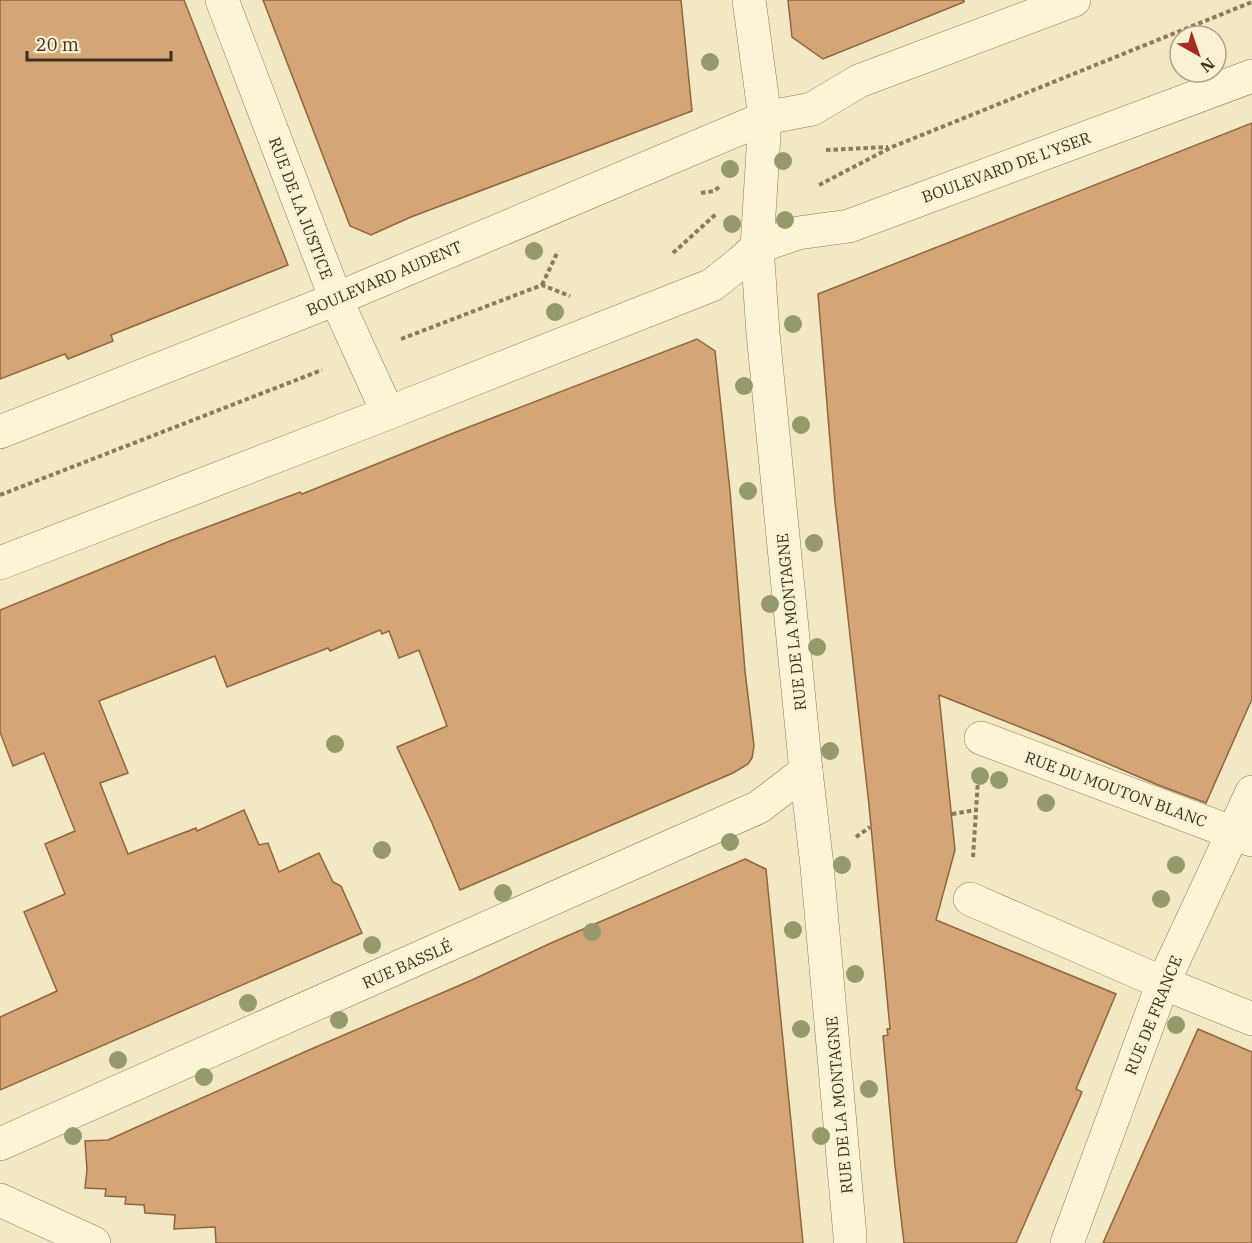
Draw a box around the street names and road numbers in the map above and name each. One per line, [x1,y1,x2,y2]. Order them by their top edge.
street label: BOULEVARD DE L'YSER [919,127,1093,207]
street label: RUE DE LA JUSTICE [265,134,337,282]
street label: BOULEVARD AUDENT [303,236,465,320]
street label: RUE DE LA MONTAGNE [772,532,810,712]
street label: RUE DU MOUTON BLANC [1022,747,1210,831]
street label: RUE BASSLÉ [359,934,455,993]
street label: RUE DE FRANCE [1120,953,1186,1077]
street label: RUE DE LA MONTAGNE [821,1015,857,1195]

